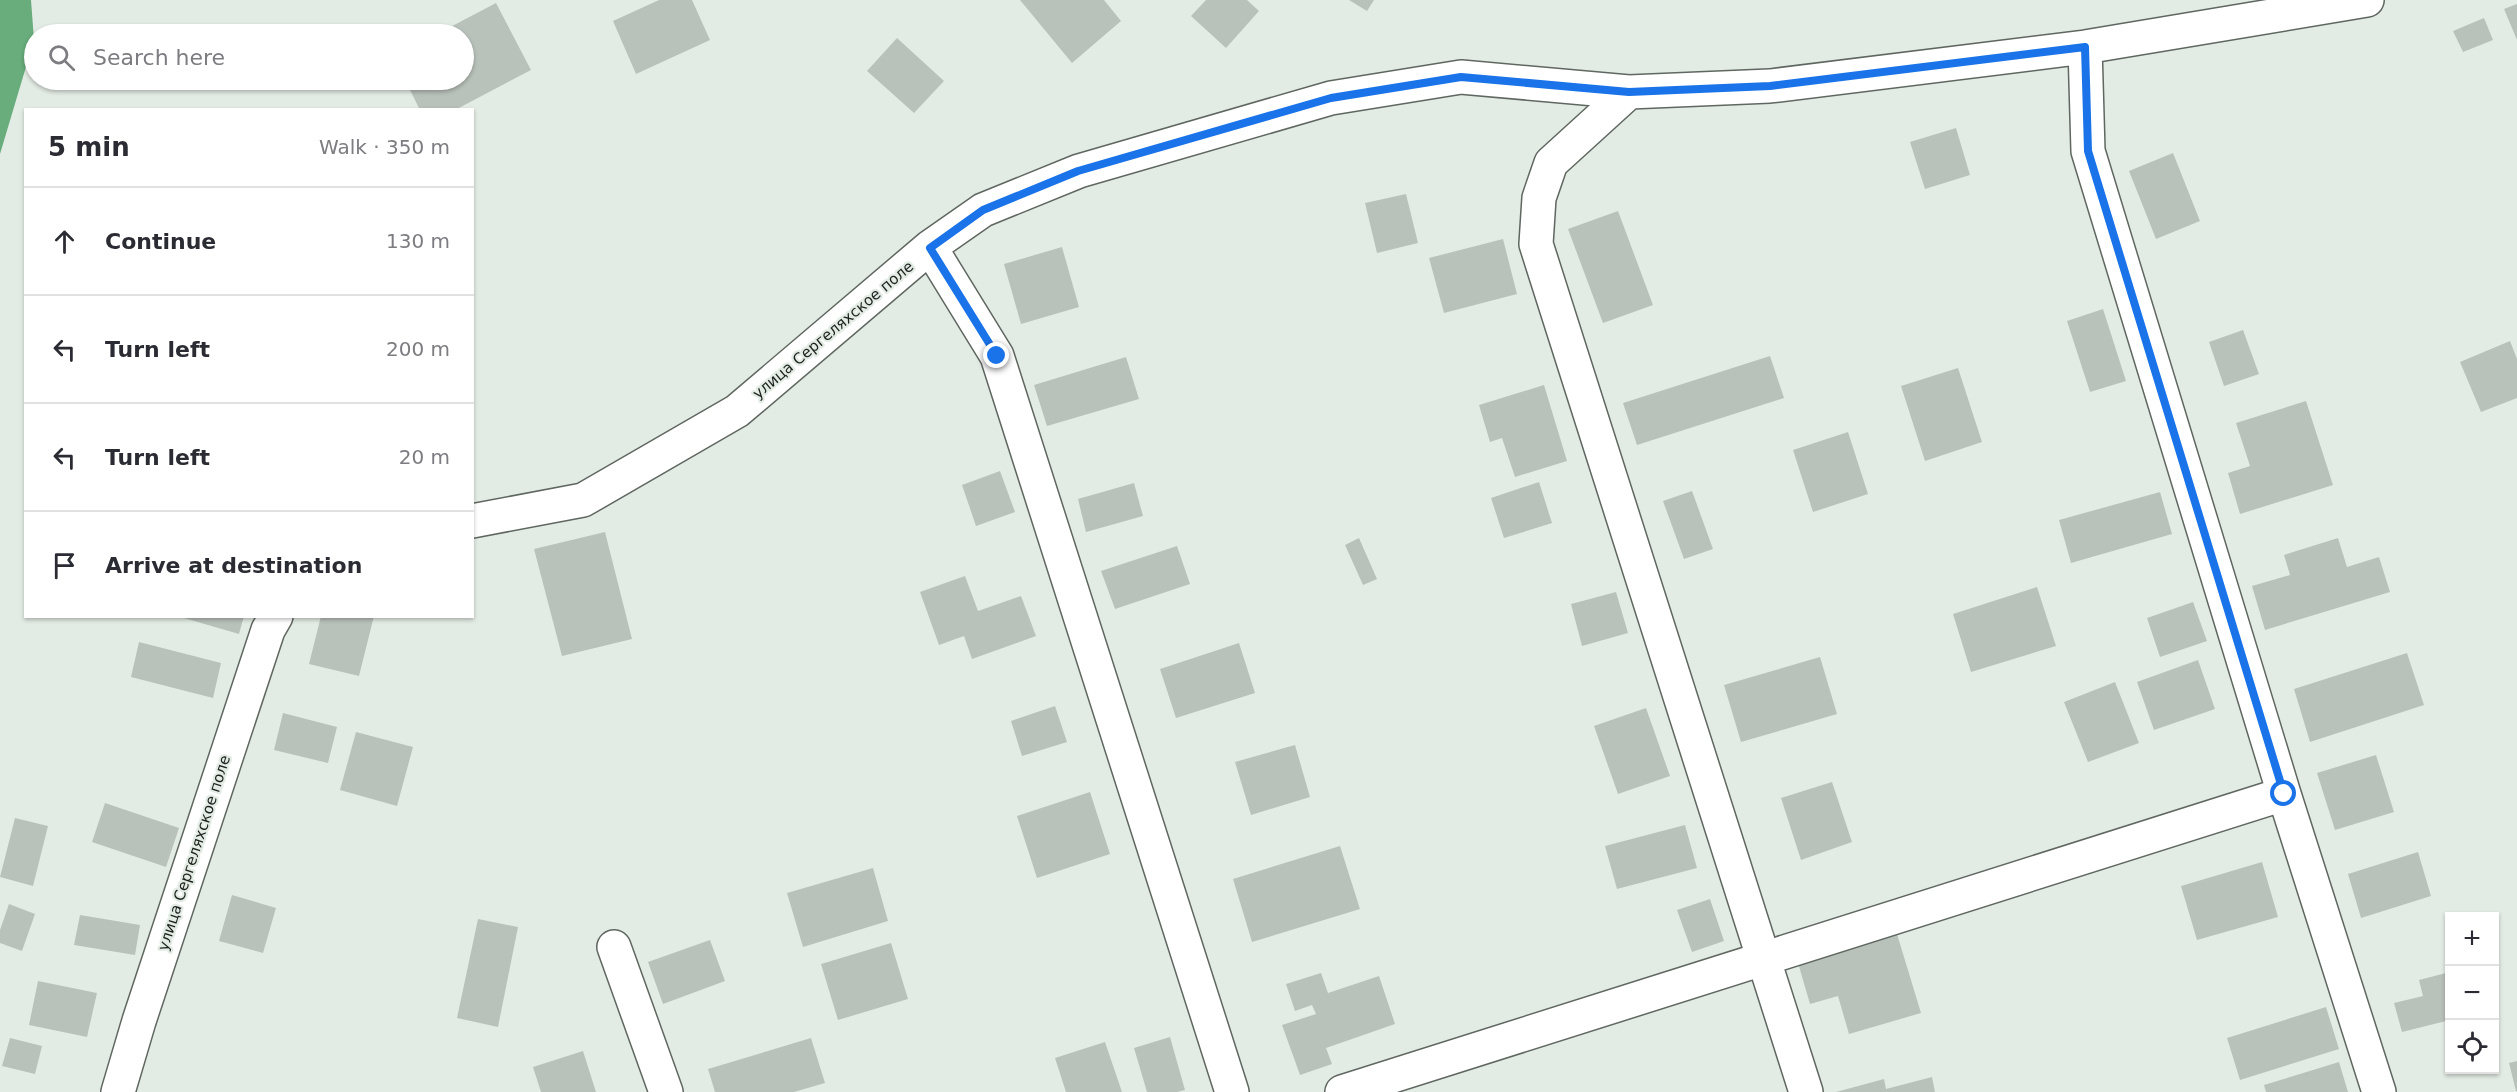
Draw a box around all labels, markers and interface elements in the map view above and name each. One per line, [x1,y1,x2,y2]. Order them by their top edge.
search box [24,24,474,90]
icon: search [45,41,78,74]
text: Search here [93,45,225,70]
text: 5 min [48,132,130,162]
text: Walk · 350 m [319,135,450,159]
icon: ahead [48,225,81,258]
text: Continue [105,229,216,254]
text: 130 m [386,229,450,253]
street label: улица Сергеляхское поле [749,257,917,403]
icon: left [48,333,81,366]
text: Turn left [105,337,210,362]
text: 200 m [386,337,450,361]
route end [983,342,1009,368]
icon: left [48,441,81,474]
text: Turn left [105,445,210,470]
text: 20 m [399,445,450,469]
icon: arrive [48,549,81,582]
text: Arrive at destination [105,553,362,578]
street label: улица Сергеляхское поле [154,753,234,953]
route start [2270,780,2296,806]
map controls [2445,912,2499,1074]
button: + [2445,912,2499,966]
button: − [2445,966,2499,1020]
button: locate [2445,1020,2499,1074]

